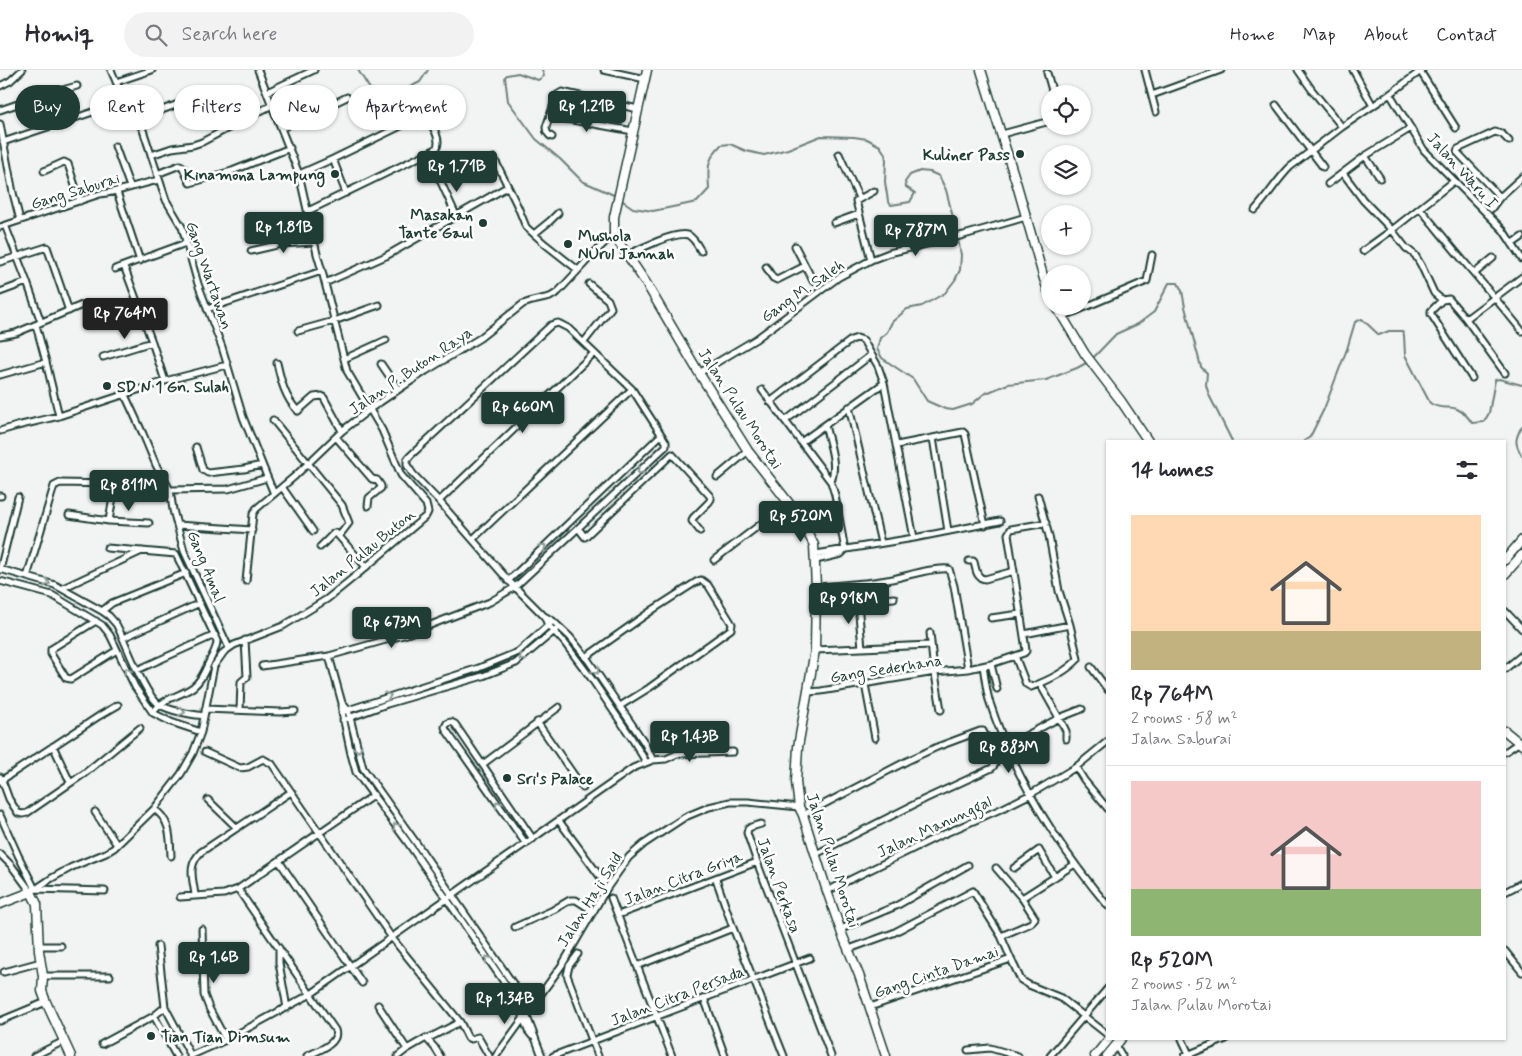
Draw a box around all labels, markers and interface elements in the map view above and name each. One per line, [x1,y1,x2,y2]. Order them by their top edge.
search box [124,12,474,57]
text: Homiq [25,19,94,50]
icon: search [142,21,170,49]
text: Search here [182,22,277,47]
text: Home [1230,23,1275,47]
text: Map [1303,23,1336,47]
text: About [1364,23,1408,47]
text: Contact [1436,23,1497,47]
chip: Buy [15,85,80,130]
chip: Rent [90,85,164,130]
chip: Filters [174,85,260,130]
chip: New [270,85,338,130]
chip: Apartment [348,85,466,130]
map controls [1041,85,1091,315]
button: locate [1041,85,1091,135]
pin: Rp 1.21B [535,90,639,133]
text: Rp 1.21B [559,96,615,117]
street label: Jalan Waru I [1422,128,1502,214]
place label: Kuliner Pass [923,145,1010,166]
button: layers [1041,145,1091,195]
marker: Kuliner Pass [1014,148,1026,160]
pin: Rp 1.71B [405,150,509,193]
text: Rp 1.71B [428,156,486,177]
place label: Kinamona Lampung [184,165,325,188]
street label: Gang Saburai [28,168,123,216]
marker: Kinamona Lampung [329,168,341,180]
place label: Masakan Tante Gaul [399,205,473,244]
button: + [1041,205,1091,255]
pin: Rp 1.81B [232,212,336,254]
pin: Rp 787M [870,214,962,257]
text: Rp 1.81B [255,217,313,238]
marker: Masakan Tante Gaul [477,217,489,229]
street label: Gang Wartawan [179,219,237,333]
text: Rp 787M [885,220,947,241]
place label: Mushola NUrul Jannah [578,226,675,265]
marker: Mushola NUrul Jannah [562,238,574,250]
street label: Gang M. Saleh [757,255,849,328]
button: − [1041,265,1091,315]
pin: Rp 764M [79,298,171,340]
text: Rp 764M [94,303,156,324]
street label: Jalan P. Buton Raya [345,322,477,420]
street label: Jalan Pulau Morotai [693,344,787,473]
place label: SD N 1 Gn. Sulah [117,377,229,398]
marker: SD N 1 Gn. Sulah [101,380,113,392]
pin: Rp 660M [477,392,569,434]
text: Rp 660M [492,397,554,418]
text: 14 homes [1131,456,1214,484]
icon: filters [1453,456,1481,484]
one-way arrow [636,465,645,474]
pin: Rp 811M [83,470,175,512]
text: Rp 811M [101,475,157,496]
pin: Rp 520M [755,500,847,543]
street label: Jalan Pulau Buton [306,504,420,602]
text: Rp 520M [770,506,832,527]
street label: Gang Amal [181,528,230,606]
one-way arrow [537,544,546,553]
icon: home [1261,548,1351,638]
one-way arrow [43,577,51,587]
pin: Rp 918M [803,582,895,625]
text: Rp 918M [820,588,878,609]
pin: Rp 673M [346,606,438,649]
text: Rp 673M [363,612,421,633]
street label: Gang Sederhana [829,650,944,690]
one-way arrow [519,653,528,661]
one-way arrow [590,665,599,675]
one-way arrow [124,668,134,677]
text: Rp 764M [1131,680,1213,708]
one-way arrow [383,692,391,702]
one-way arrow [178,706,187,717]
text: 2 rooms · 58 m² [1131,708,1237,729]
pin: Rp 1.43B [638,720,742,763]
text: Rp 1.43B [661,726,719,747]
text: Jalan Saburai [1131,729,1231,750]
pin: Rp 883M [963,732,1055,774]
text: Rp 883M [979,737,1039,758]
one-way arrow [352,744,363,753]
place label: Sri's Palace [517,769,594,790]
marker: Sri's Palace [501,772,513,784]
street label: Jalan Pulau Morotai [801,790,864,930]
street label: Jalan Manunggal [874,792,996,864]
one-way arrow [495,800,504,809]
icon: home [1261,813,1351,903]
one-way arrow [393,823,401,832]
street label: Jalan Perkasa [752,835,806,936]
street label: Jalan Citra Griya [621,846,746,911]
street label: Jalan Haji Said [553,848,628,951]
street label: Gang Cinta Damai [871,941,1002,1005]
pin: Rp 1.6B [168,942,260,984]
text: Rp 520M [1131,946,1213,974]
text: Rp 1.6B [189,947,239,968]
one-way arrow [485,955,494,965]
street label: Jalan Citra Persada [608,961,747,1032]
text: 2 rooms · 52 m² [1131,974,1237,995]
pin: Rp 1.34B [453,982,557,1025]
text: Rp 1.34B [476,988,534,1009]
text: Jalan Pulau Morotai [1131,995,1271,1016]
place label: Tian Tian Dimsum [161,1027,290,1048]
marker: Tian Tian Dimsum [145,1030,157,1042]

